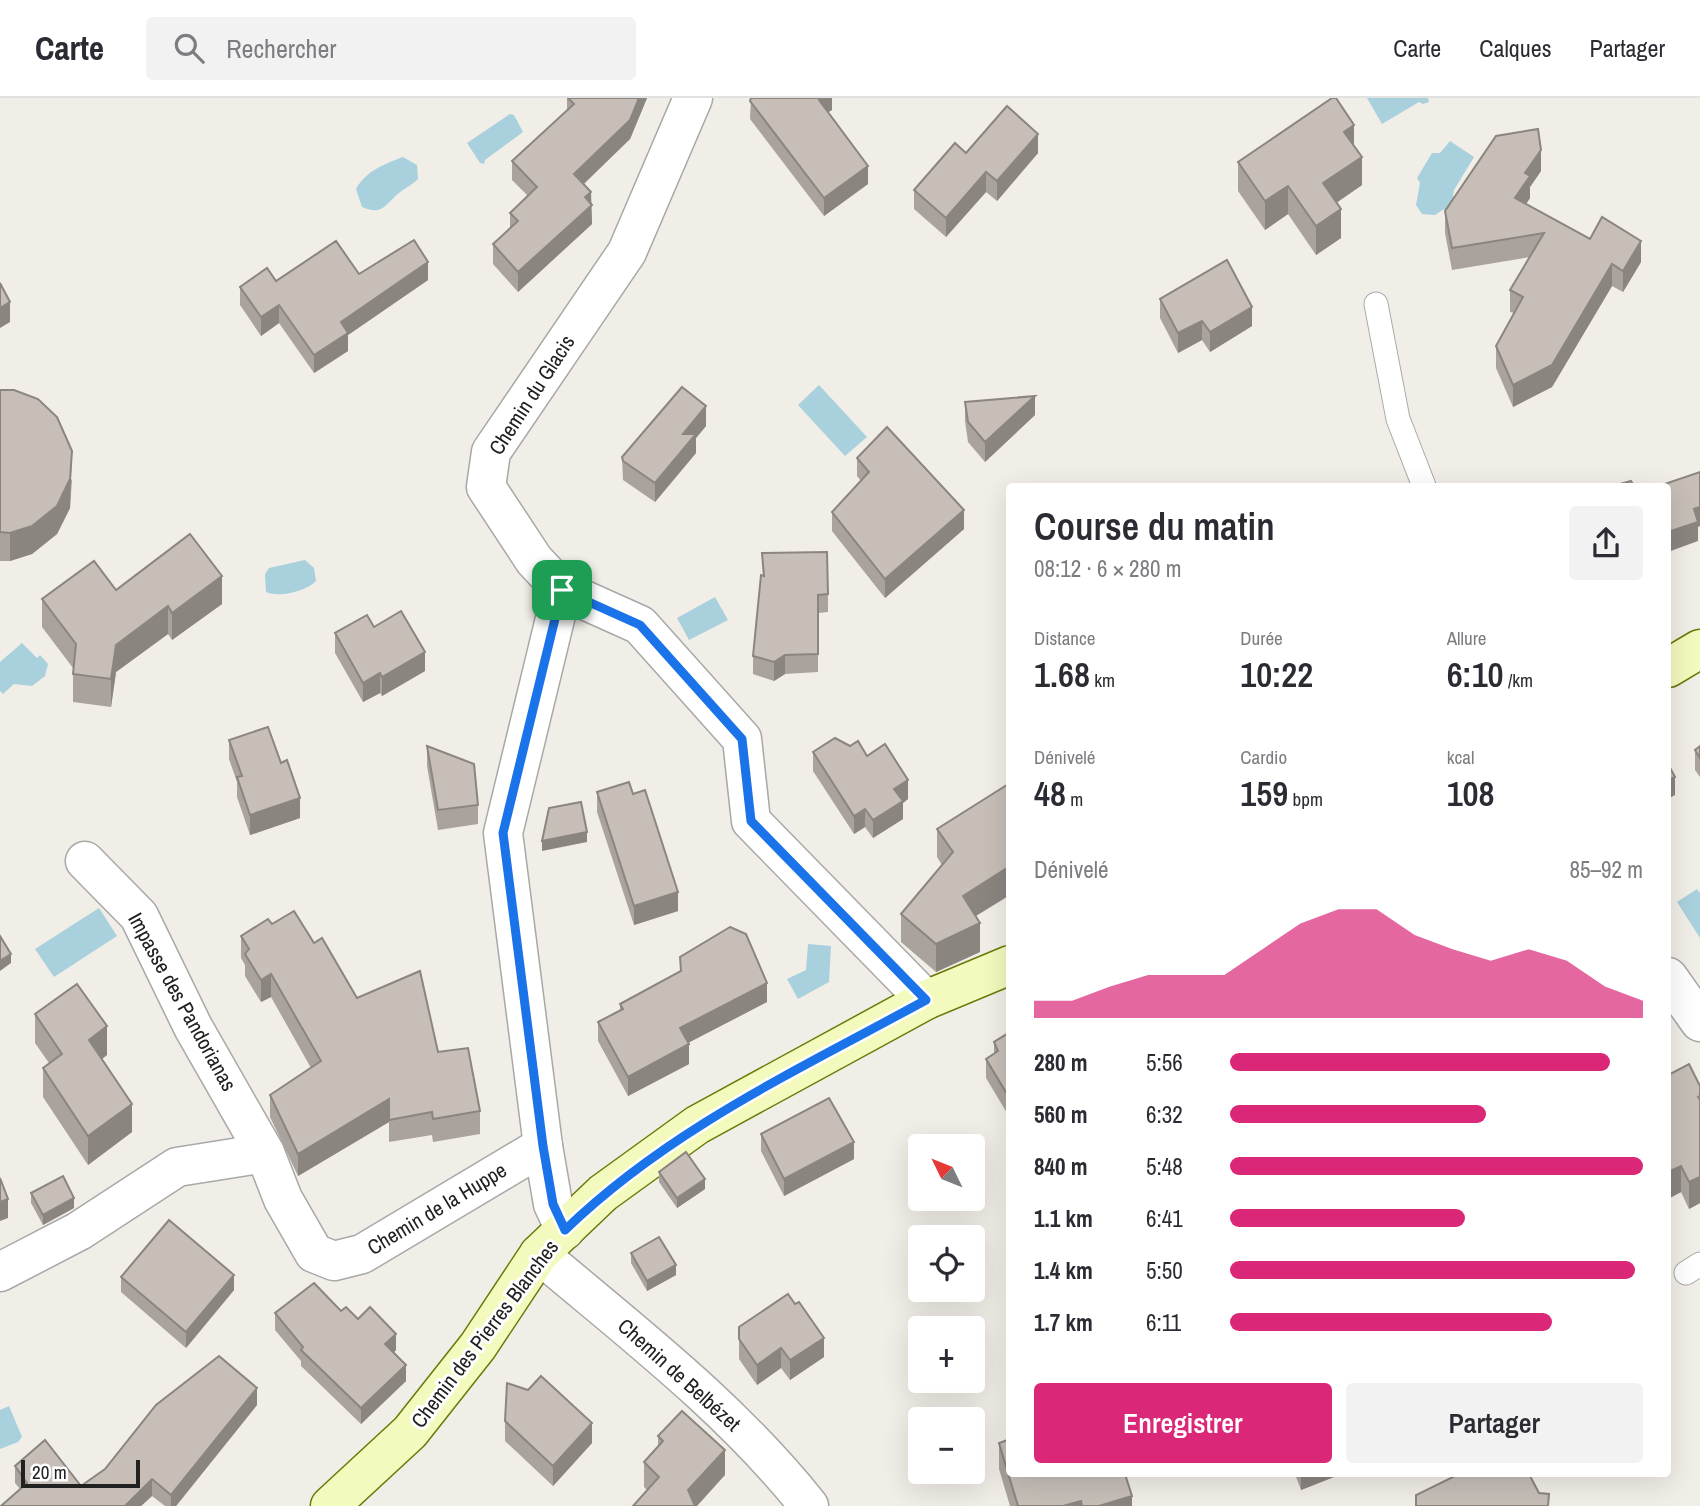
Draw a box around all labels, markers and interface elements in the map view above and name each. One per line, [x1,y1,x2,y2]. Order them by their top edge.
search box [146,17,636,80]
text: Carte [35,26,104,70]
icon: search [170,29,208,67]
text: Rechercher [226,31,336,66]
text: Carte [1393,32,1441,64]
text: Calques [1479,32,1552,64]
text: Partager [1590,32,1665,64]
street label: Chemin du Glacis [482,329,581,460]
text: Course du matin [1034,501,1275,552]
button: share [1569,506,1643,580]
text: 08:12 · 6 × 280 m [1034,553,1181,584]
pin [532,560,592,620]
icon: arrive [543,571,581,609]
text: Distance [1034,625,1095,651]
text: Durée [1240,625,1283,651]
text: Allure [1447,625,1486,651]
text: 1.68 [1034,651,1090,698]
text: 10:22 [1240,651,1313,698]
text: 6:10 [1447,651,1504,698]
text: km [1090,667,1115,693]
text: /km [1504,667,1533,693]
text: Dénivelé [1034,744,1095,770]
text: Cardio [1240,744,1287,770]
text: kcal [1447,744,1474,770]
text: 48 [1034,770,1066,817]
text: 159 [1240,770,1288,817]
text: 108 [1447,770,1495,817]
text: m [1066,786,1083,812]
text: bpm [1288,786,1323,812]
text: Dénivelé [1034,854,1108,885]
text: 85–92 m [1570,854,1643,885]
street label: Impasse des Pandorianas [121,907,244,1096]
text: 280 m [1034,1047,1087,1078]
text: 5:56 [1146,1047,1183,1078]
text: 560 m [1034,1099,1087,1130]
text: 6:32 [1146,1099,1183,1130]
north arrow [908,1134,985,1211]
map controls [908,1134,985,1484]
text: 840 m [1034,1151,1087,1182]
text: 5:48 [1146,1151,1183,1182]
street label: Chemin de la Huppe [362,1155,512,1262]
text: 1.1 km [1034,1203,1093,1234]
text: 6:41 [1146,1203,1183,1234]
button: locate [908,1225,985,1302]
street label: Chemin des Pierres Blanches [404,1234,565,1434]
text: 1.4 km [1034,1255,1093,1286]
text: 5:50 [1146,1255,1183,1286]
text: 1.7 km [1034,1307,1093,1338]
text: 6:11 [1146,1307,1181,1338]
street label: Chemin de Belbézet [612,1312,747,1438]
button: + [908,1316,985,1393]
button: Enregistrer [1034,1383,1332,1463]
button: Partager [1346,1383,1643,1463]
button: − [908,1407,985,1484]
scale bar [21,1457,140,1489]
text: 20 m [32,1459,67,1485]

